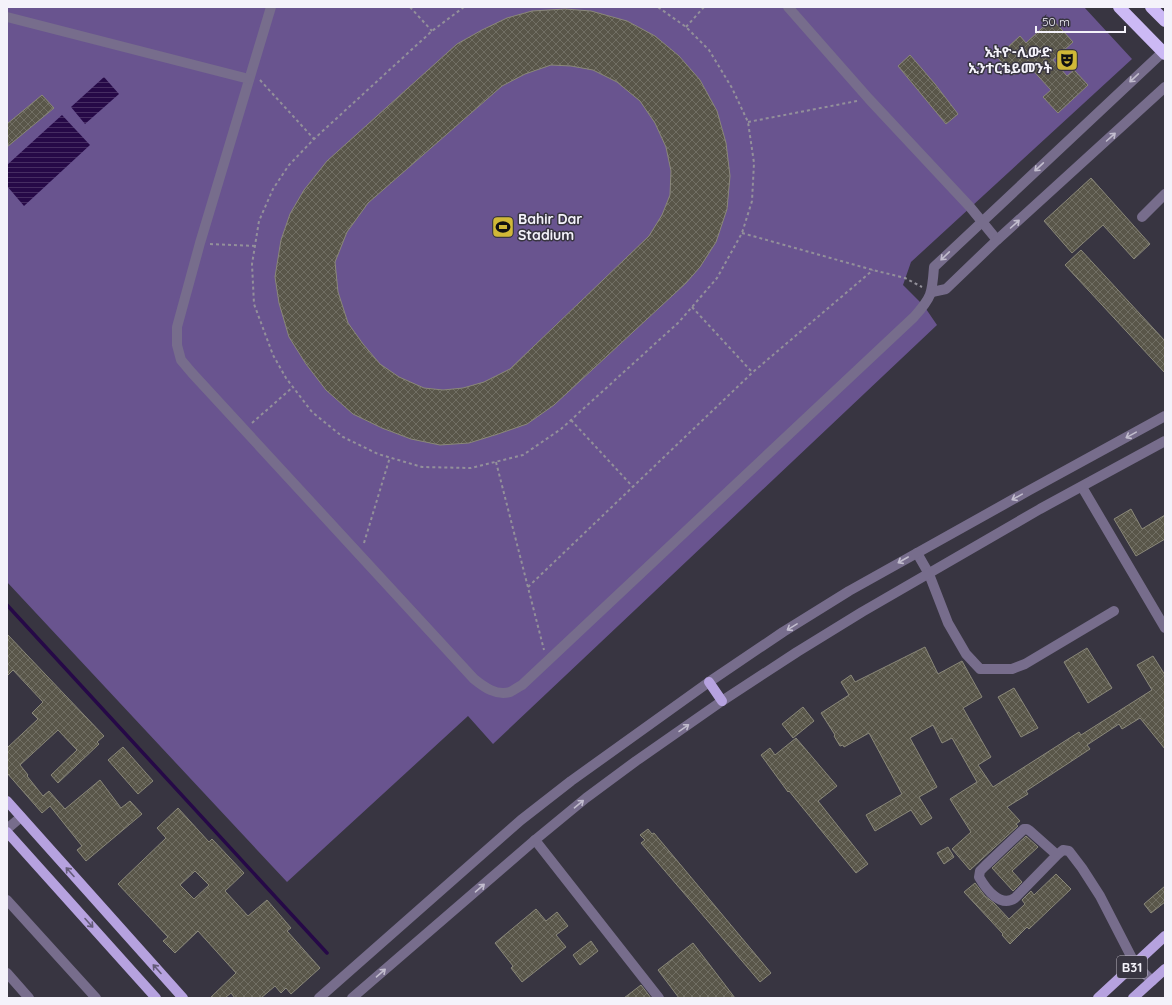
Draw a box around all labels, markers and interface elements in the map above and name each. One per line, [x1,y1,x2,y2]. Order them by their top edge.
scale bar [1036,8,1125,34]
text: 50 m [1042,14,1070,29]
place label: ኢትዮ-ሊውድ ኢንተርቴይመንት [968,43,1052,77]
theatre icon: ኢትዮ-ሊውድ ኢንተርቴይመንት [1054,47,1080,73]
one-way arrow [1130,73,1140,82]
one-way arrow [1106,132,1116,141]
one-way arrow [1035,162,1045,171]
place label: Bahir Dar Stadium [518,210,582,244]
sports icon: Bahir Dar Stadium [490,214,516,240]
one-way arrow [1010,220,1020,229]
one-way arrow [940,251,950,261]
one-way arrow [1125,432,1137,439]
one-way arrow [1011,494,1023,502]
one-way arrow [897,557,909,565]
one-way arrow [786,623,797,631]
one-way arrow [679,724,690,732]
one-way arrow [574,799,584,808]
one-way arrow [66,867,75,877]
one-way arrow [474,883,485,892]
one-way arrow [85,918,94,928]
road number: B31 [1117,956,1147,978]
one-way arrow [152,964,162,974]
one-way arrow [376,968,387,977]

